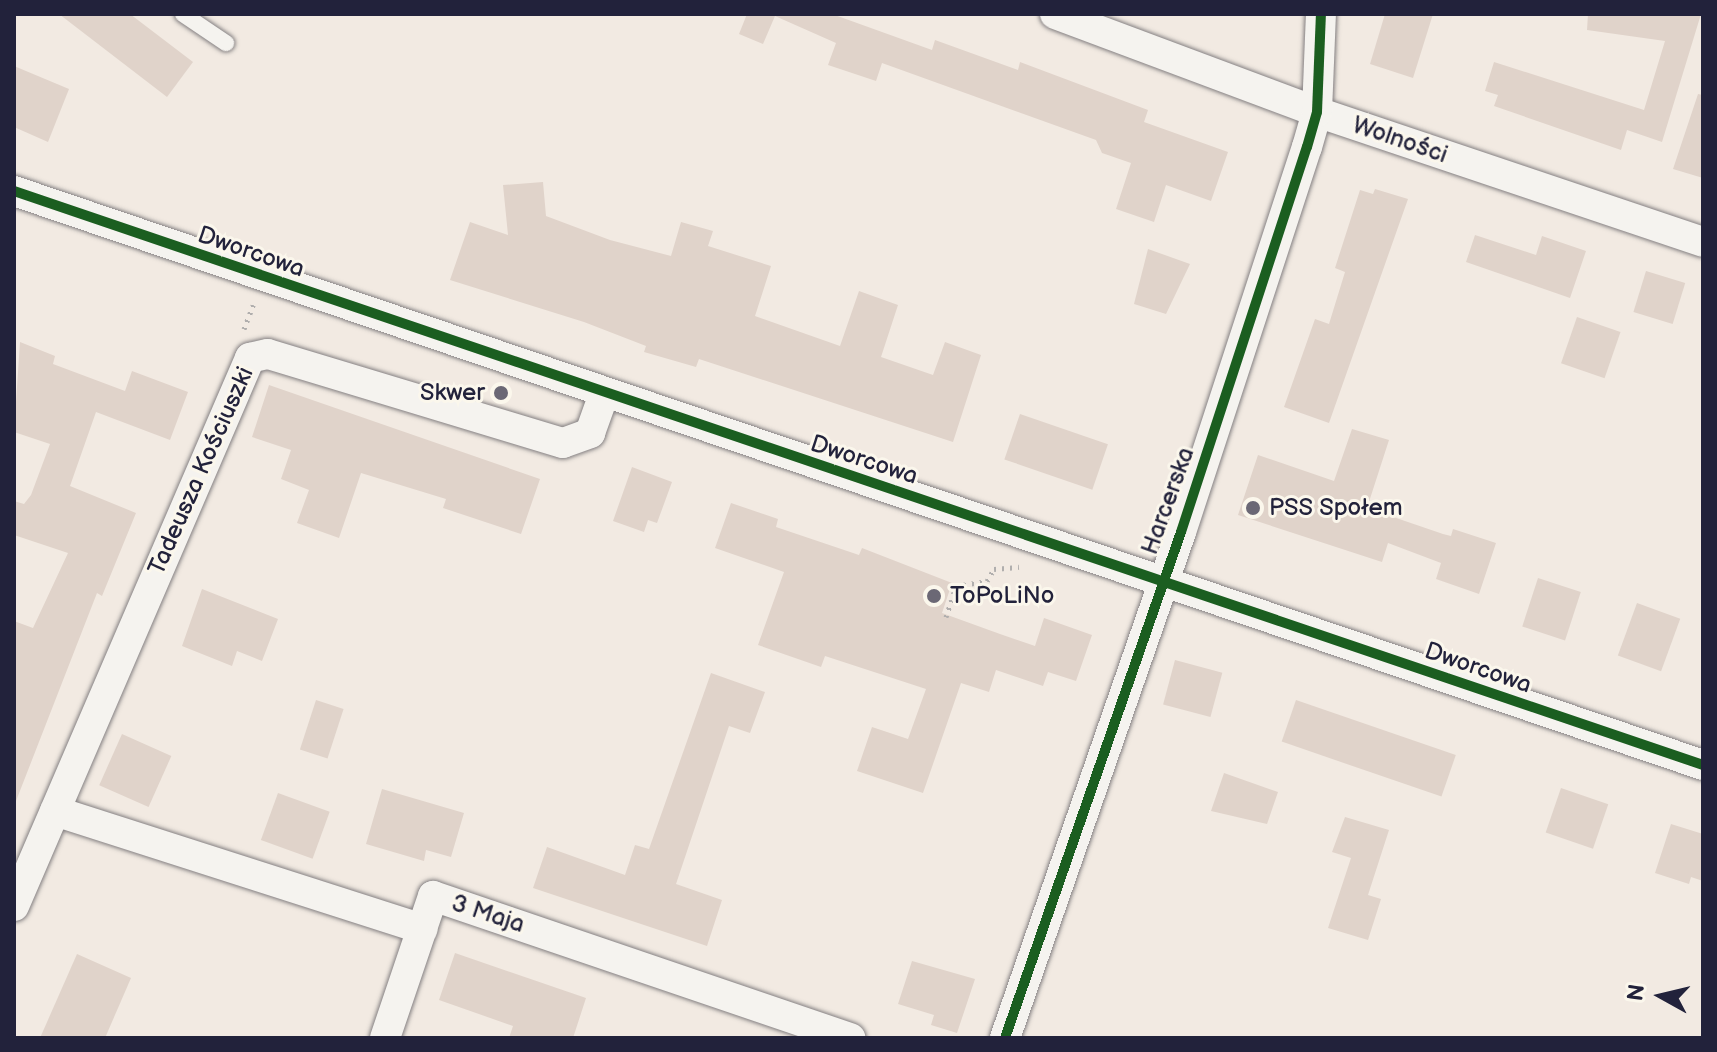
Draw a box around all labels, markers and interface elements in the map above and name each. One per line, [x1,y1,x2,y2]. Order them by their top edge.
street label: Wolności [1349,110,1451,170]
street label: Dworcowa [194,220,308,284]
street label: Tadeusza Kościuszki [142,363,260,579]
place label: Skwer [420,379,485,407]
marker: Skwer [492,384,510,402]
street label: Dworcowa [807,429,921,491]
street label: Harcerska [1135,444,1201,558]
place label: PSS Społem [1269,494,1403,522]
marker: PSS Społem [1244,499,1262,517]
place label: ToPoLiNo [950,582,1054,610]
marker: ToPoLiNo [925,587,943,605]
street label: Dworcowa [1421,636,1535,700]
street label: 3 Maja [448,889,528,939]
north arrow [1621,956,1701,1036]
text: N [1622,983,1651,1003]

